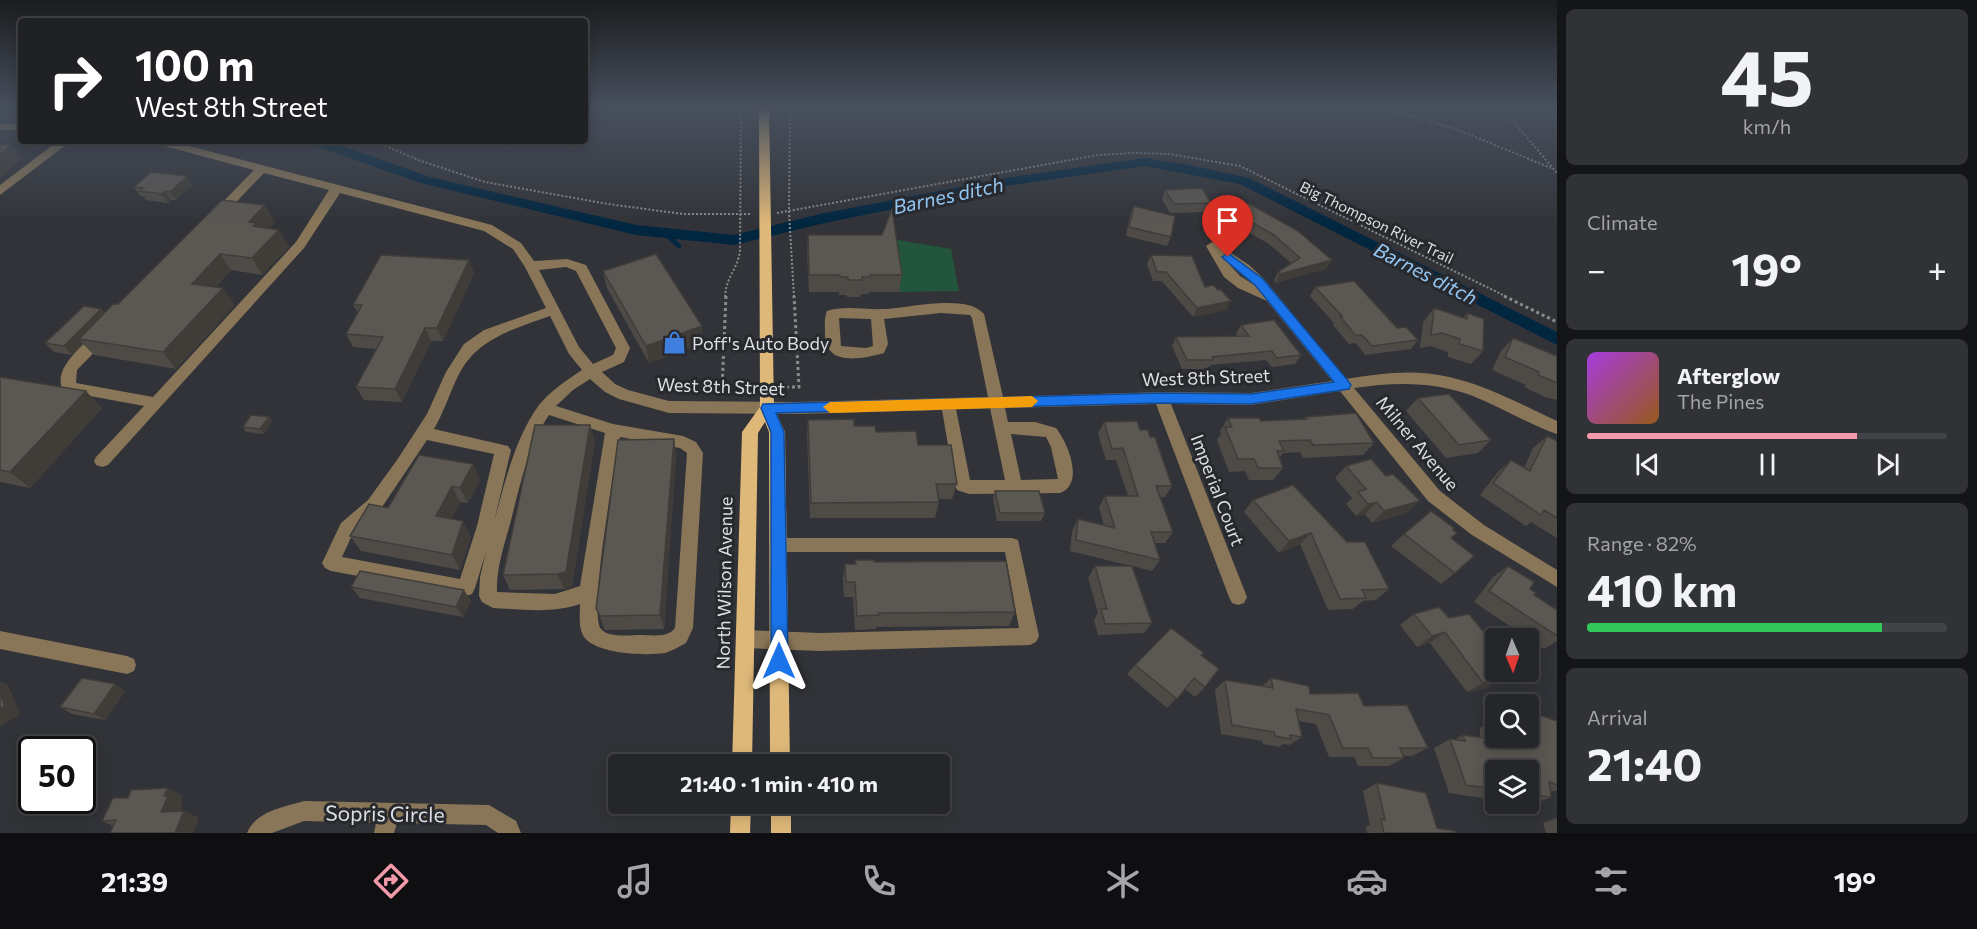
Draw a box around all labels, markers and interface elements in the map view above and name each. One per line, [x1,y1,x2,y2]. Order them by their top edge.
text: 45 [1720,27,1814,122]
text: 100 m [135,38,255,90]
icon: right [36,42,114,120]
text: West 8th Street [135,90,328,123]
text: km/h [1743,114,1791,138]
water label: Barnes ditch [891,172,1005,218]
street label: Big Thompson River Trail [1297,177,1457,267]
pin [1202,195,1253,257]
icon: arrive [1211,204,1244,237]
text: Climate [1587,210,1657,234]
water label: Barnes ditch [1370,237,1482,309]
text: 19° [1731,240,1802,295]
text: − [1587,248,1606,289]
text: + [1928,248,1947,289]
shop icon: Poff's Auto Body [661,330,687,356]
place label: Poff's Auto Body [692,332,829,354]
text: Afterglow [1677,362,1780,389]
street label: West 8th Street [1141,364,1271,390]
street label: West 8th Street [656,373,786,399]
text: The Pines [1677,389,1764,413]
street label: Milner Avenue [1372,391,1464,495]
street label: Imperial Court [1187,431,1249,549]
icon: previous [1631,448,1664,481]
icon: pause [1751,448,1784,481]
icon: next [1871,448,1904,481]
street label: North Wilson Avenue [711,496,737,670]
text: Range · 82% [1587,531,1697,555]
text: 410 km [1587,561,1737,616]
north arrow [1485,628,1539,682]
map controls [1485,628,1539,814]
position arrow [747,629,811,693]
button: search [1485,694,1539,748]
text: Arrival [1587,705,1648,729]
text: 21:40 [1587,735,1702,790]
speed limit sign: 50 [18,736,96,814]
button: layers [1485,760,1539,814]
text: 21:40 · 1 min · 410 m [680,770,878,797]
street label: Sopris Circle [325,799,445,827]
icon: directions [370,860,412,902]
icon: music [614,860,656,902]
icon: phone [858,860,900,902]
icon: climate [1102,860,1144,902]
icon: car [1346,860,1388,902]
icon: filters [1590,860,1632,902]
text: 21:39 [101,865,168,898]
text: 19° [1834,865,1876,898]

